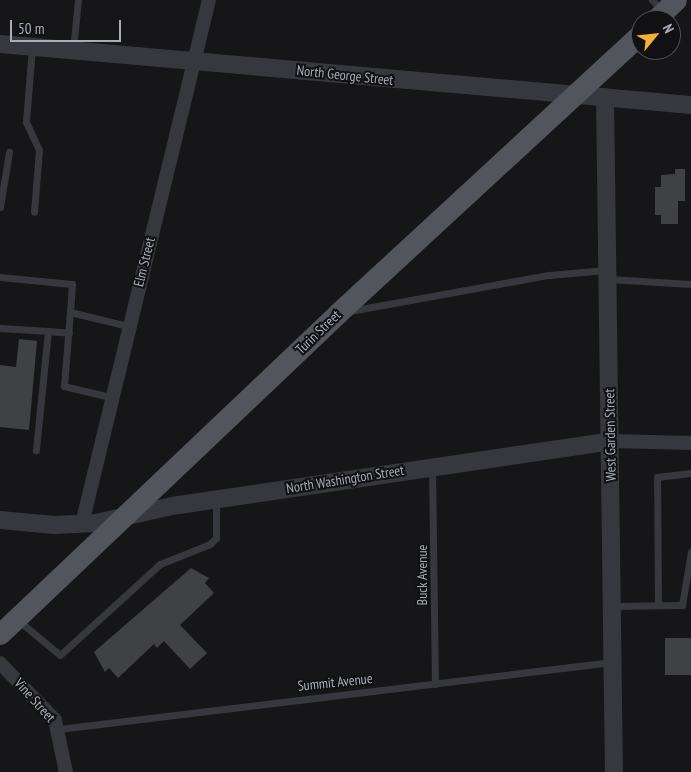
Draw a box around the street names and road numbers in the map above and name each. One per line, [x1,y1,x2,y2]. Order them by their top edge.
street label: North George Street [296,62,394,88]
street label: Elm Street [130,236,158,288]
street label: Turin Street [292,306,344,358]
street label: West Garden Street [601,389,619,481]
street label: North Washington Street [285,461,405,497]
street label: Buck Avenue [414,544,430,606]
street label: Summit Avenue [297,670,373,694]
street label: Vine Street [11,675,59,725]

